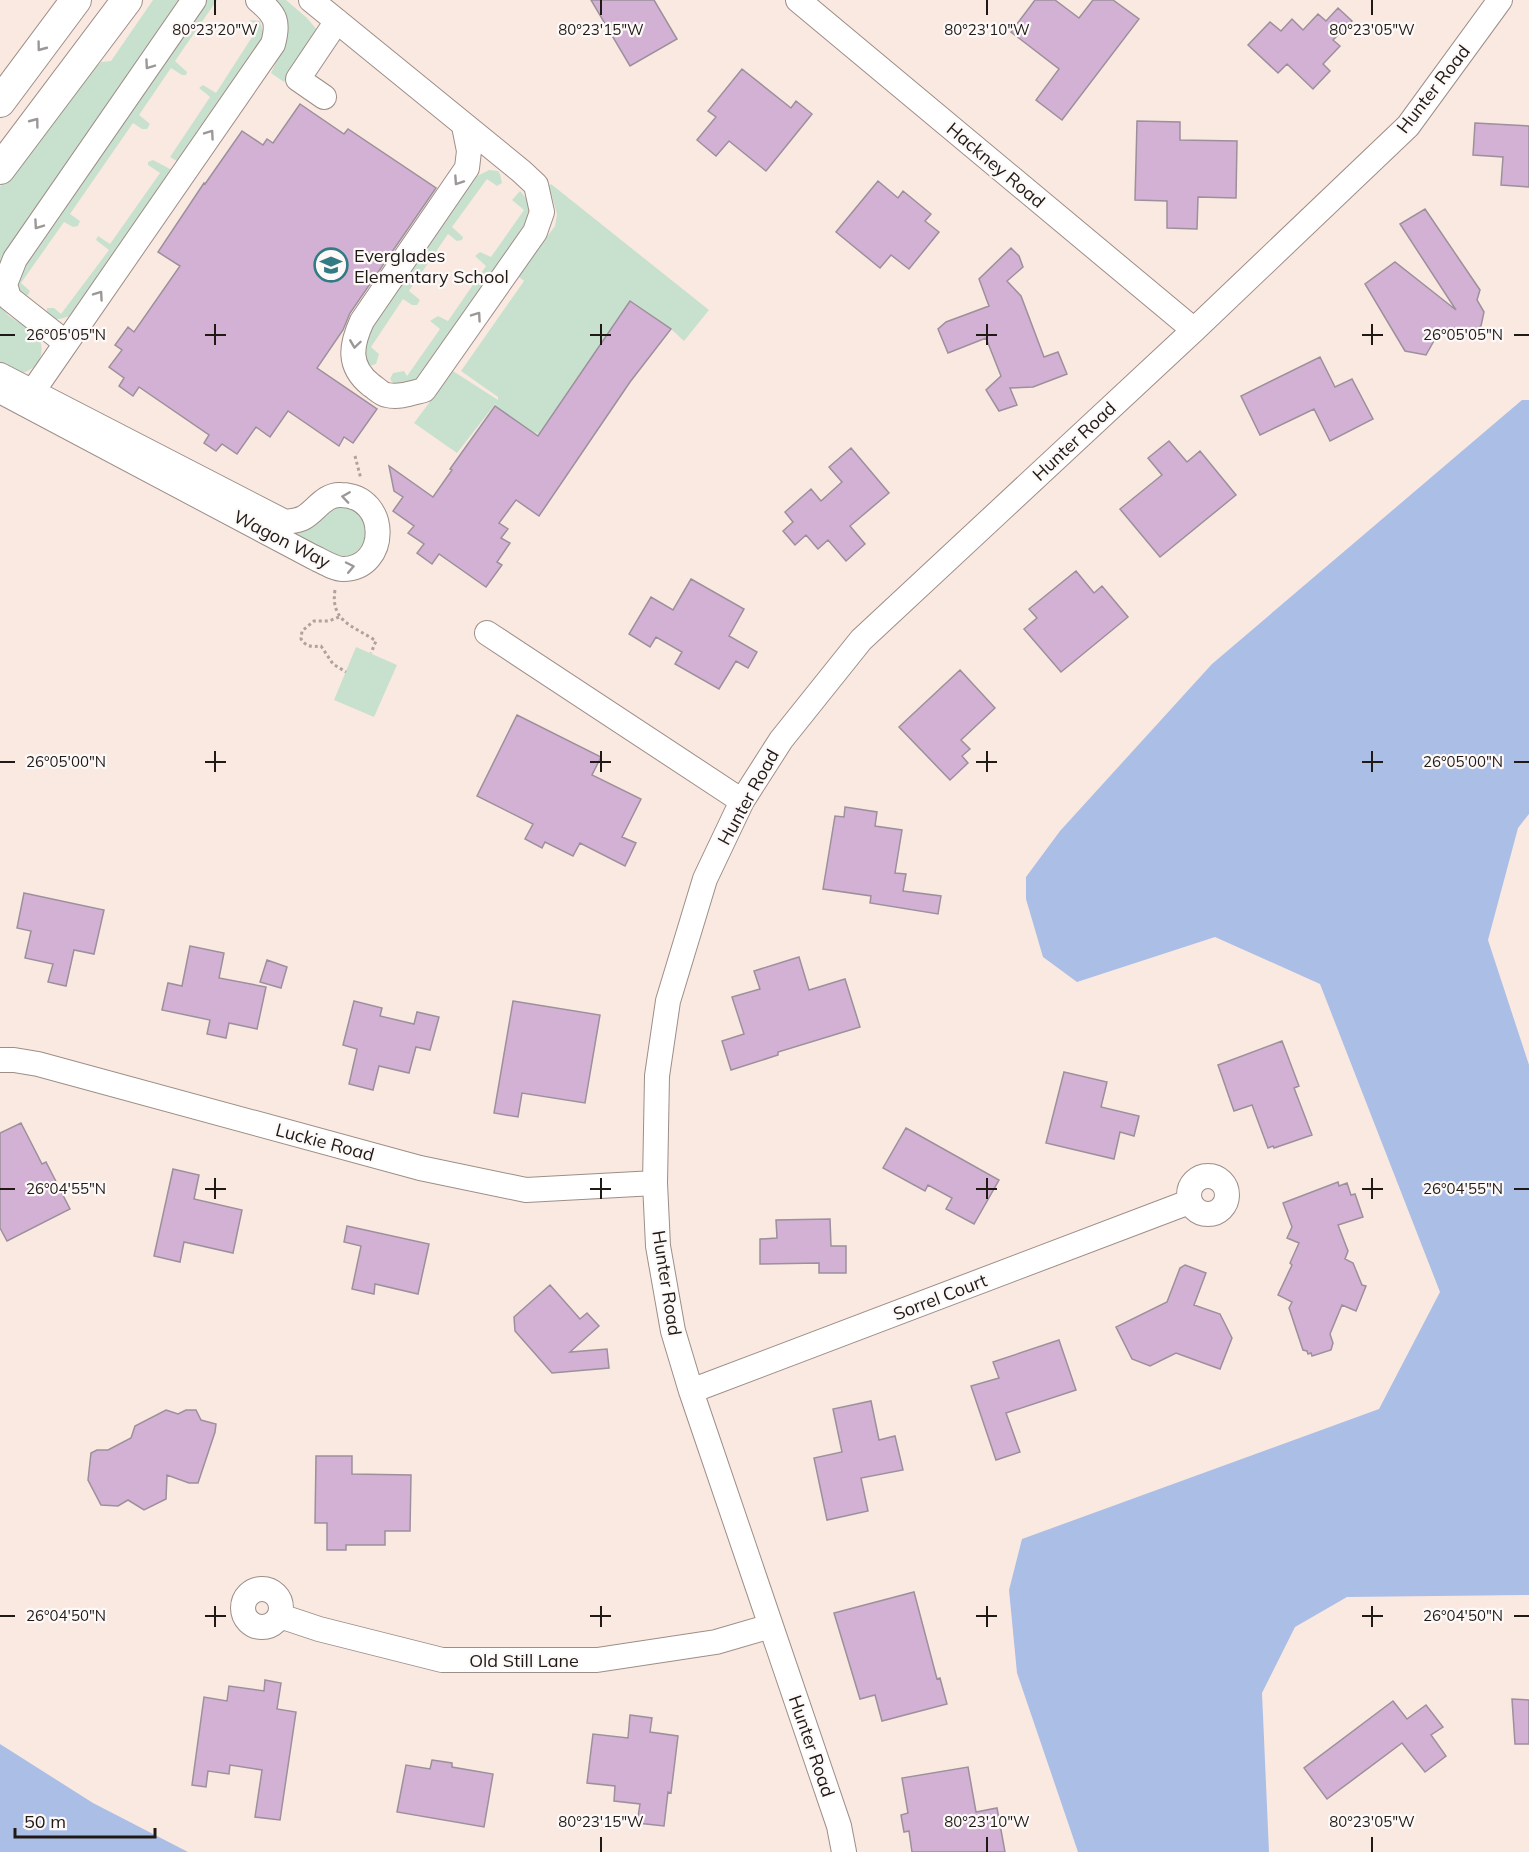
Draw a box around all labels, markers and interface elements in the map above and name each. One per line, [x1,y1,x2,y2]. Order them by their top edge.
text: 80°23'20"W [172,20,258,39]
text: 80°23'15"W [558,20,644,39]
text: 80°23'10"W [944,20,1030,39]
text: 80°23'05"W [1329,20,1415,39]
one-way arrow [37,40,48,51]
street label: Hunter Road [1391,40,1475,138]
one-way arrow [145,59,156,70]
street label: Hackney Road [942,117,1050,213]
one-way arrow [28,118,39,129]
one-way arrow [203,130,214,141]
one-way arrow [454,174,465,185]
one-way arrow [34,219,45,230]
place label: Everglades Elementary School [354,244,509,288]
school or university icon: Everglades Elementary School [313,247,349,283]
one-way arrow [92,290,103,301]
one-way arrow [470,312,481,323]
text: 26°05'05"N [26,325,106,344]
text: 26°05'05"N [1423,325,1503,344]
one-way arrow [349,340,361,349]
street label: Hunter Road [1027,396,1121,486]
one-way arrow [341,491,351,503]
street label: Wagon Way [230,505,335,573]
one-way arrow [345,561,355,574]
street label: Hunter Road [712,745,784,849]
text: 26°05'00"N [26,752,106,771]
text: 26°05'00"N [1423,752,1503,771]
street label: Luckie Road [273,1118,377,1166]
text: 26°04'55"N [26,1179,106,1198]
text: 26°04'55"N [1423,1179,1503,1198]
street label: Hunter Road [647,1229,687,1337]
street label: Sorrel Court [890,1269,990,1325]
text: 26°04'50"N [26,1606,106,1625]
text: 26°04'50"N [1423,1606,1503,1625]
street label: Old Still Lane [469,1649,579,1672]
street label: Hunter Road [784,1692,840,1800]
scale bar [15,1801,154,1839]
text: 50 m [24,1810,66,1833]
text: 80°23'15"W [558,1812,644,1831]
text: 80°23'10"W [944,1812,1030,1831]
text: 80°23'05"W [1329,1812,1415,1831]

